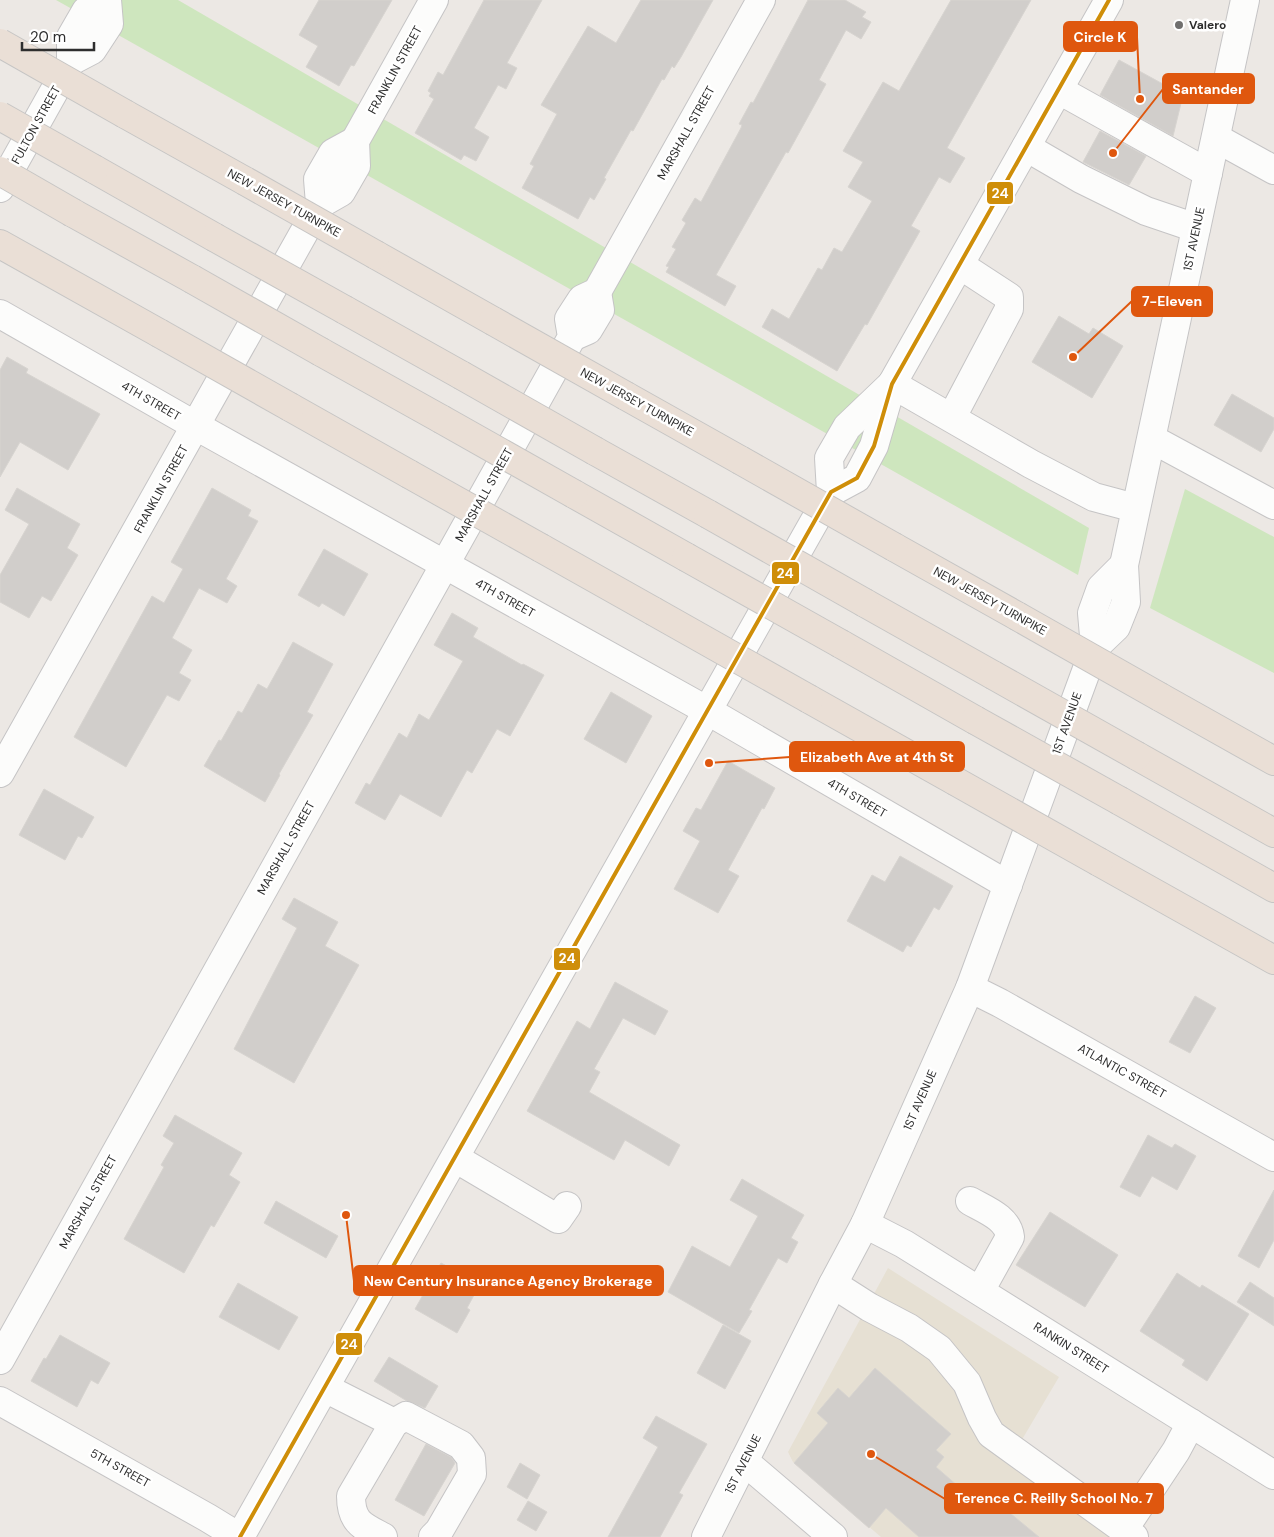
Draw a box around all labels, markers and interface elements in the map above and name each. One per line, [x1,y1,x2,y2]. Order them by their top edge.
place label: Valero [1189,17,1226,33]
marker: Valero [1173,19,1185,31]
scale bar [22,20,95,52]
callout: Circle K [1064,22,1137,51]
street label: FRANKLIN STREET [364,23,426,117]
text: 20 m [30,27,66,47]
text: Circle K [1074,28,1126,46]
callout: Santander [1163,74,1254,103]
text: Santander [1172,80,1244,98]
street label: FULTON STREET [8,83,64,167]
street label: MARSHALL STREET [654,83,719,183]
street label: NEW JERSEY TURNPIKE [224,165,344,241]
line badge: 24 [986,181,1014,205]
text: 24 [991,184,1009,202]
street label: 1ST AVENUE [1179,205,1209,272]
callout: 7-Eleven [1132,287,1212,316]
text: 7-Eleven [1142,292,1202,310]
street label: NEW JERSEY TURNPIKE [577,364,697,440]
street label: 4TH STREET [119,378,184,425]
street label: FRANKLIN STREET [130,442,192,536]
street label: MARSHALL STREET [452,445,517,545]
line badge: 24 [771,561,800,585]
street label: NEW JERSEY TURNPIKE [930,563,1050,639]
text: 24 [776,564,794,582]
street label: 4TH STREET [472,575,538,621]
street label: 1ST AVENUE [1048,690,1086,756]
callout: Elizabeth Ave at 4th St [790,742,964,771]
text: Elizabeth Ave at 4th St [800,748,954,766]
street label: 4TH STREET [825,775,890,822]
street label: MARSHALL STREET [254,798,319,898]
line badge: 24 [553,947,581,971]
text: 24 [558,949,576,967]
street label: ATLANTIC STREET [1075,1040,1169,1102]
street label: 1ST AVENUE [899,1067,941,1133]
street label: MARSHALL STREET [56,1152,121,1252]
callout: New Century Insurance Agency Brokerage [354,1266,663,1295]
text: New Century Insurance Agency Brokerage [364,1272,652,1290]
street label: RANKIN STREET [1030,1319,1112,1378]
line badge: 24 [335,1332,363,1356]
text: 24 [340,1335,358,1353]
street label: 1ST AVENUE [721,1431,765,1497]
street label: 5TH STREET [87,1445,153,1491]
callout: Terence C. Reilly School No. 7 [945,1484,1163,1513]
text: Terence C. Reilly School No. 7 [955,1489,1154,1507]

